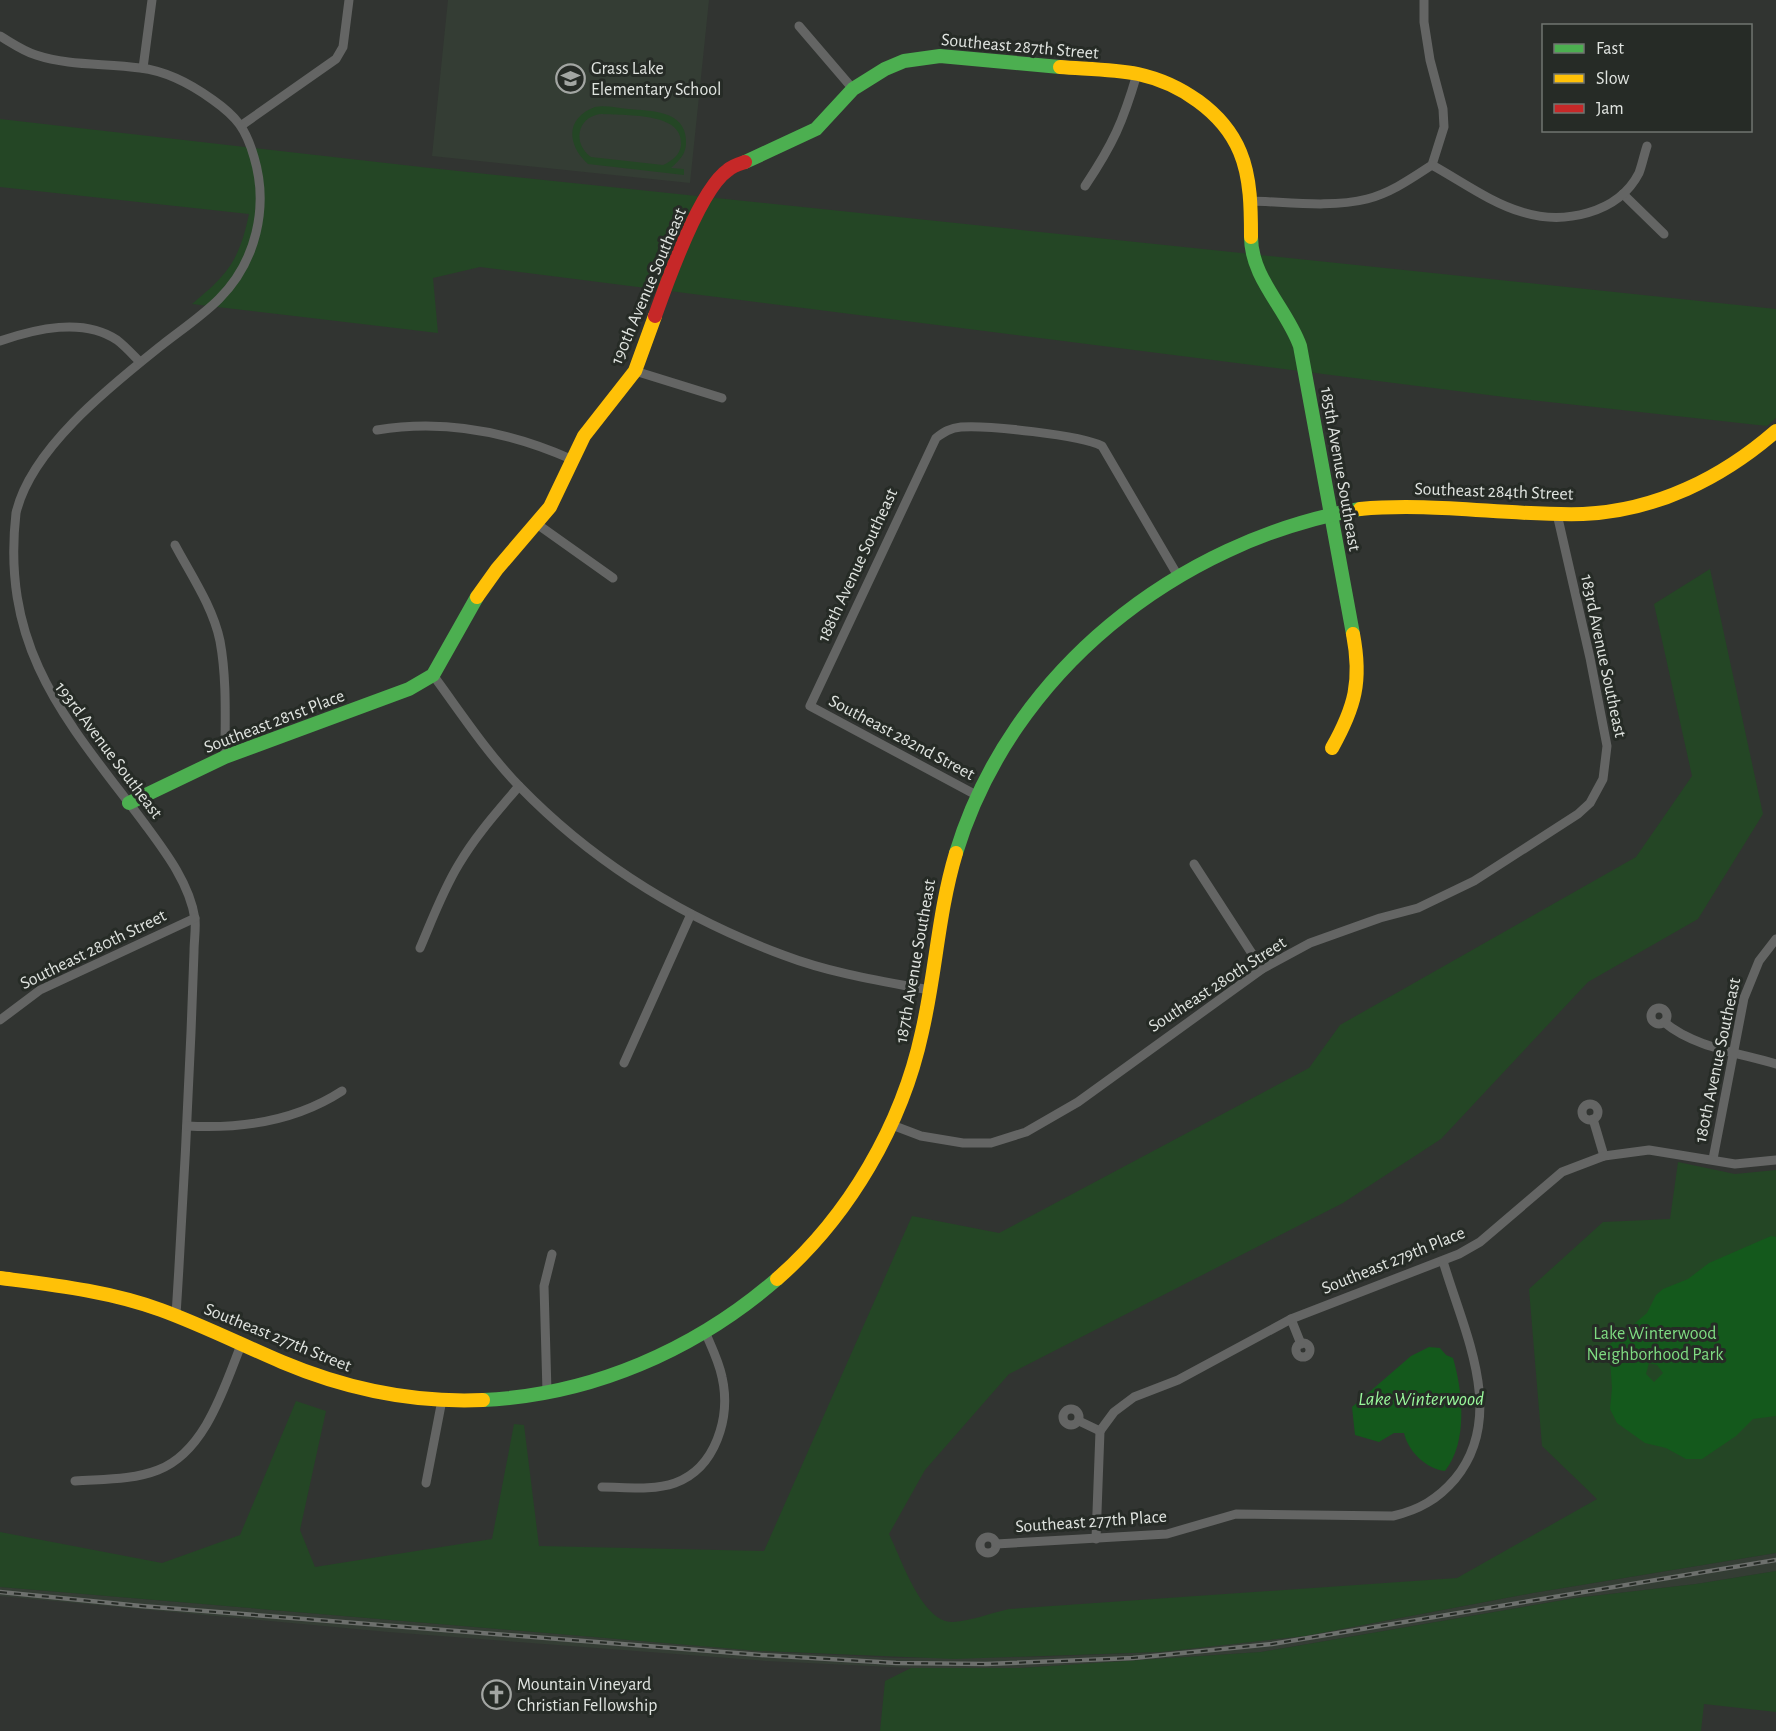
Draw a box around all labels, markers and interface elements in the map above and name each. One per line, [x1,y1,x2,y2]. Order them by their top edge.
legend [1542,24,1752,132]
street label: Southeast 287th Street [940,31,1100,63]
text: Fast [1596,40,1624,58]
place label: Grass Lake Elementary School [591,60,722,99]
school or university icon: Grass Lake Elementary School [554,62,586,94]
text: Slow [1596,70,1629,88]
text: Jam [1596,100,1624,118]
street label: 190th Avenue Southeast [608,205,690,367]
street label: 185th Avenue Southeast [1317,386,1363,553]
street label: Southeast 284th Street [1414,480,1574,504]
street label: 188th Avenue Southeast [814,486,901,645]
street label: 183rd Avenue Southeast [1577,573,1629,739]
street label: 193rd Avenue Southeast [51,679,165,822]
street label: Southeast 281st Place [202,687,347,757]
street label: Southeast 282nd Street [826,692,978,784]
street label: 187th Avenue Southeast [893,878,939,1044]
street label: Southeast 280th Street [18,907,169,993]
street label: Southeast 280th Street [1146,934,1290,1036]
street label: 180th Avenue Southeast [1692,976,1744,1144]
street label: Southeast 279th Place [1319,1224,1468,1298]
street label: Southeast 277th Street [202,1300,354,1376]
park label: Lake Winterwood Neighborhood Park [1587,1325,1724,1364]
water label: Lake Winterwood [1358,1389,1484,1409]
street label: Southeast 277th Place [1015,1508,1167,1536]
place label: Mountain Vineyard Christian Fellowship [517,1676,657,1715]
church icon: Mountain Vineyard Christian Fellowship [480,1678,512,1710]

